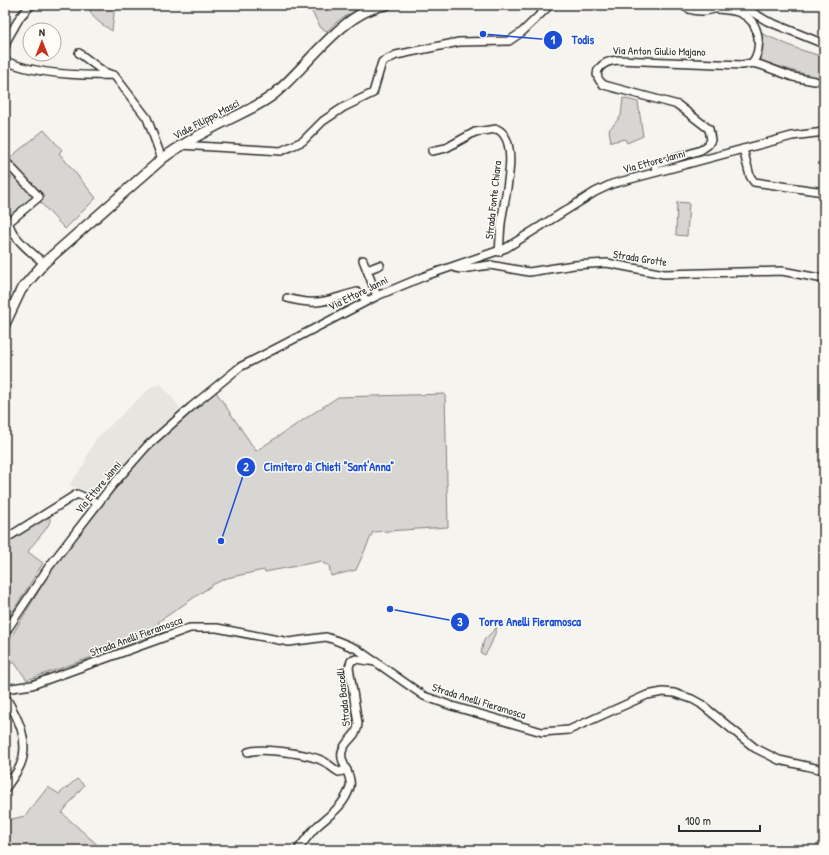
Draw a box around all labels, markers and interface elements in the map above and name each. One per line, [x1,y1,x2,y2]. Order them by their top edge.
north arrow [22,22,62,62]
text: N [39,25,45,39]
callout: Todis [543,28,602,52]
text: 1 [551,31,556,48]
text: Todis [571,31,595,48]
street label: Via Anton Giulio Majano [612,43,706,59]
street label: Viale Filippo Masci [170,96,242,142]
street label: Via Ettore Janni [621,146,687,176]
street label: Strada Fonte Chiara [482,159,504,240]
street label: Strada Grotte [612,247,669,269]
street label: Via Ettore Janni [326,273,390,313]
callout: Cimitero di Chieti "Sant'Anna" [236,455,403,479]
street label: Via Ettore Janni [72,458,124,516]
text: 2 [243,458,249,475]
text: Cimitero di Chieti "Sant'Anna" [264,458,395,475]
callout: Torre Anelli Fieramosca [450,610,589,634]
street label: Strada Anelli Fieramosca [88,613,185,659]
text: 3 [457,613,463,630]
text: Torre Anelli Fieramosca [478,613,581,630]
street label: Strada Bascelli [333,667,353,727]
street label: Strada Anelli Fieramosca [430,680,528,722]
scale bar [679,807,760,833]
text: 100 m [685,812,711,829]

